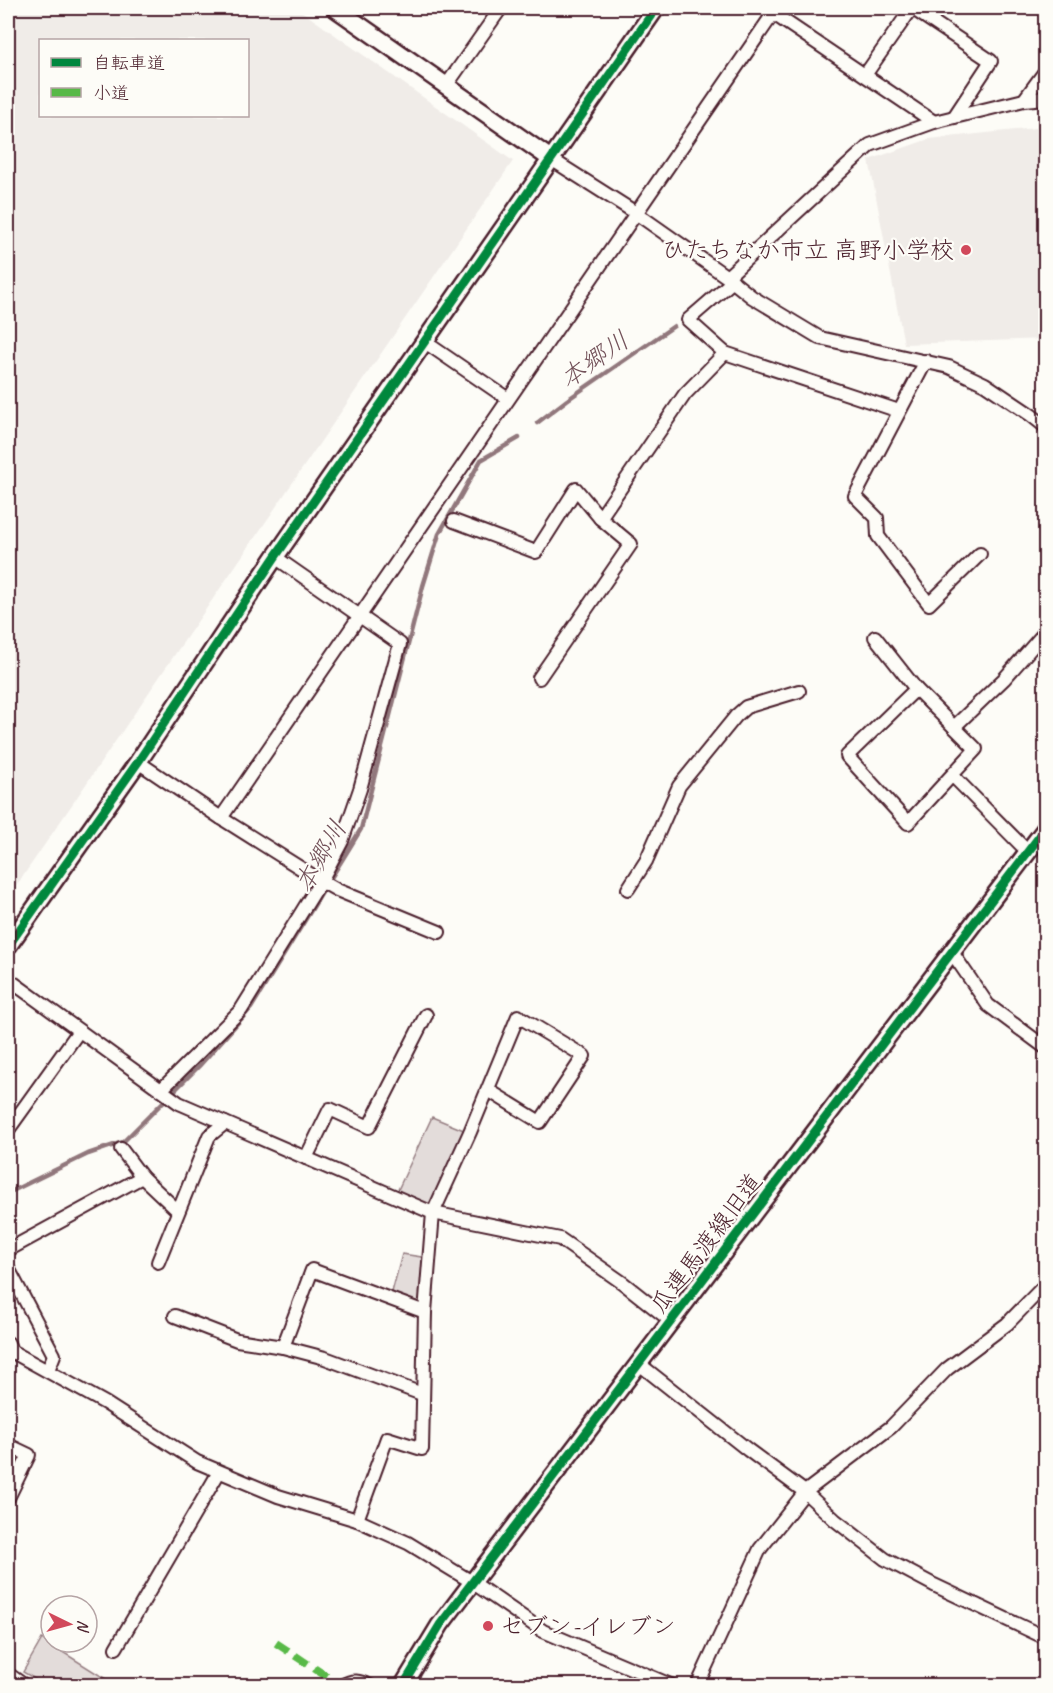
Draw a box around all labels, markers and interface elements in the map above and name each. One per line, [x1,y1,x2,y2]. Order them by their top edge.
legend [39,39,249,117]
text: 自転車道 [93,52,165,74]
text: 小道 [93,82,129,104]
place label: ひたちなか市立 高野小学校 [661,235,954,265]
marker: ひたちなか市立 高野小学校 [959,243,973,257]
water label: 本郷川 [553,324,636,395]
water label: 本郷川 [287,814,354,898]
street label: 瓜連馬渡線旧道 [643,1167,769,1319]
north arrow [39,1594,99,1654]
place label: セブン-イレブン [500,1611,676,1641]
text: N [72,1619,93,1634]
marker: セブン-イレブン [481,1619,495,1633]

